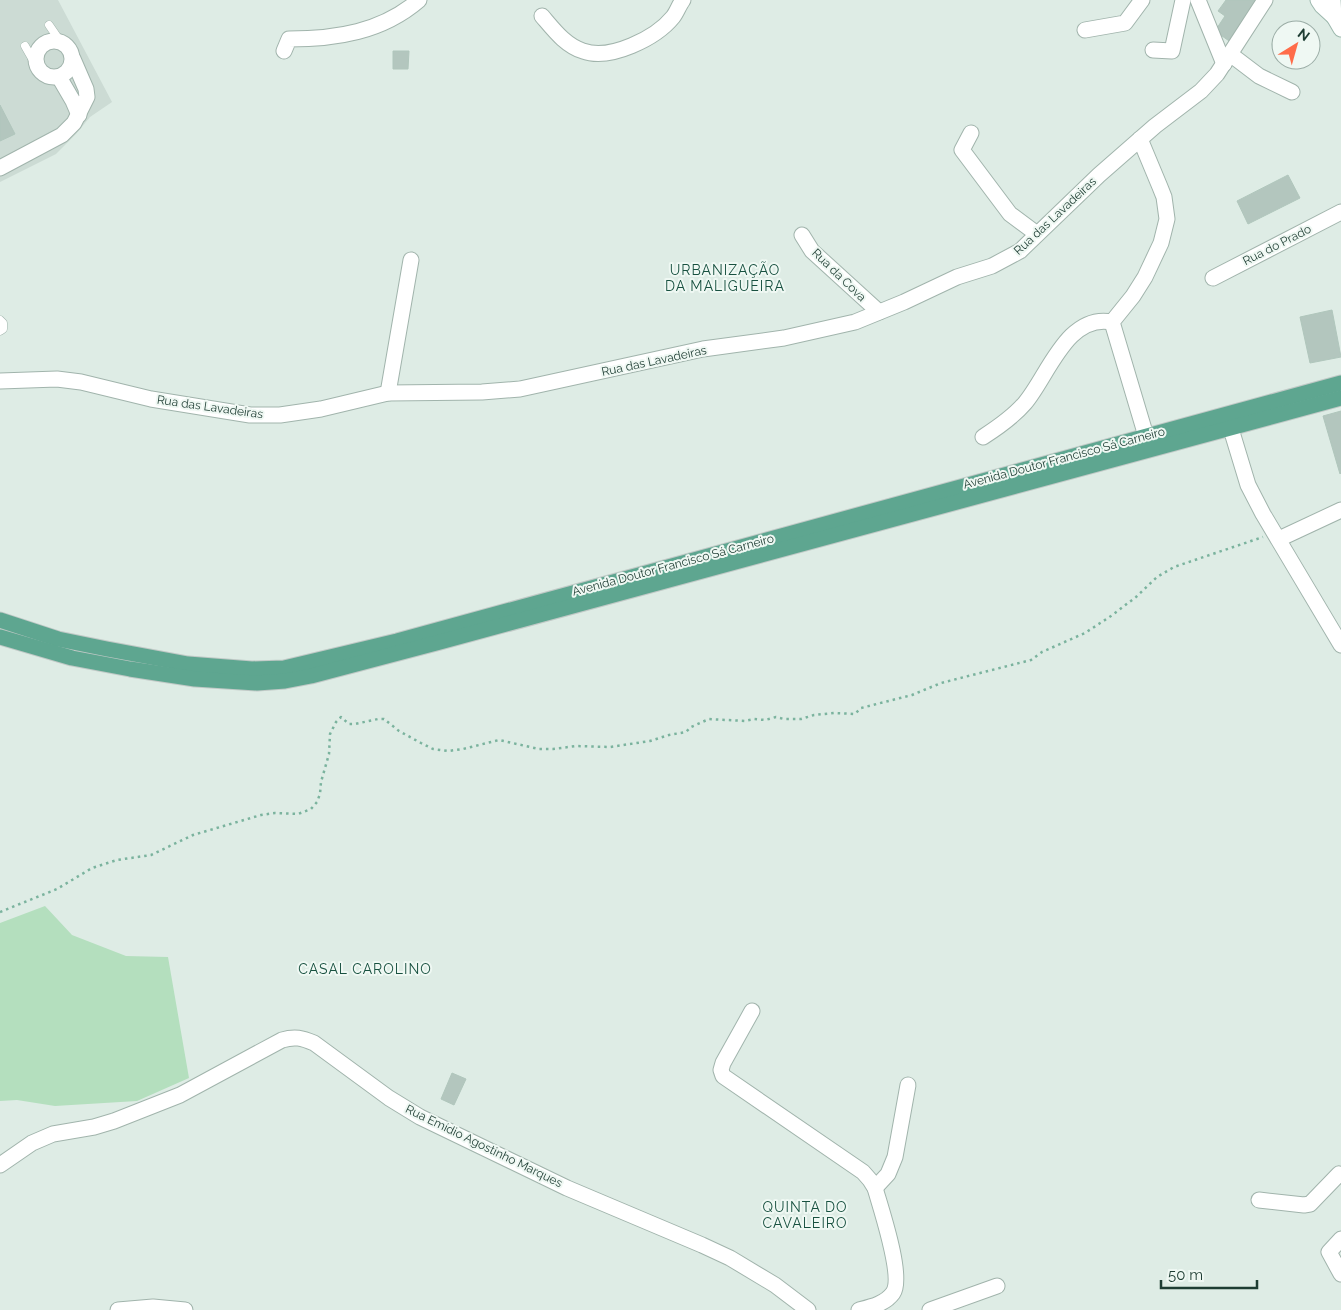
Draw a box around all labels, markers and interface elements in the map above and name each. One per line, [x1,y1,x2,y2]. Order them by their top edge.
north arrow [1271,20,1321,70]
text: N [1295,25,1313,44]
street label: Rua das Lavadeiras [1011,174,1099,258]
street label: Rua do Prado [1240,222,1314,268]
street label: Rua da Cova [809,246,869,304]
district label: URBANIZAÇÃO DA MALIGUEIRA [665,261,785,294]
street label: Rua das Lavadeiras [600,343,708,379]
street label: Rua das Lavadeiras [156,393,264,421]
street label: Avenida Doutor Francisco Sá Carneiro [962,424,1166,492]
street label: Avenida Doutor Francisco Sá Carneiro [571,531,775,599]
district label: CASAL CAROLINO [298,961,432,977]
street label: Rua Emídio Agostinho Marques [403,1102,565,1190]
district label: QUINTA DO CAVALEIRO [762,1199,848,1231]
scale bar [1161,1258,1257,1290]
text: 50 m [1168,1266,1203,1284]

